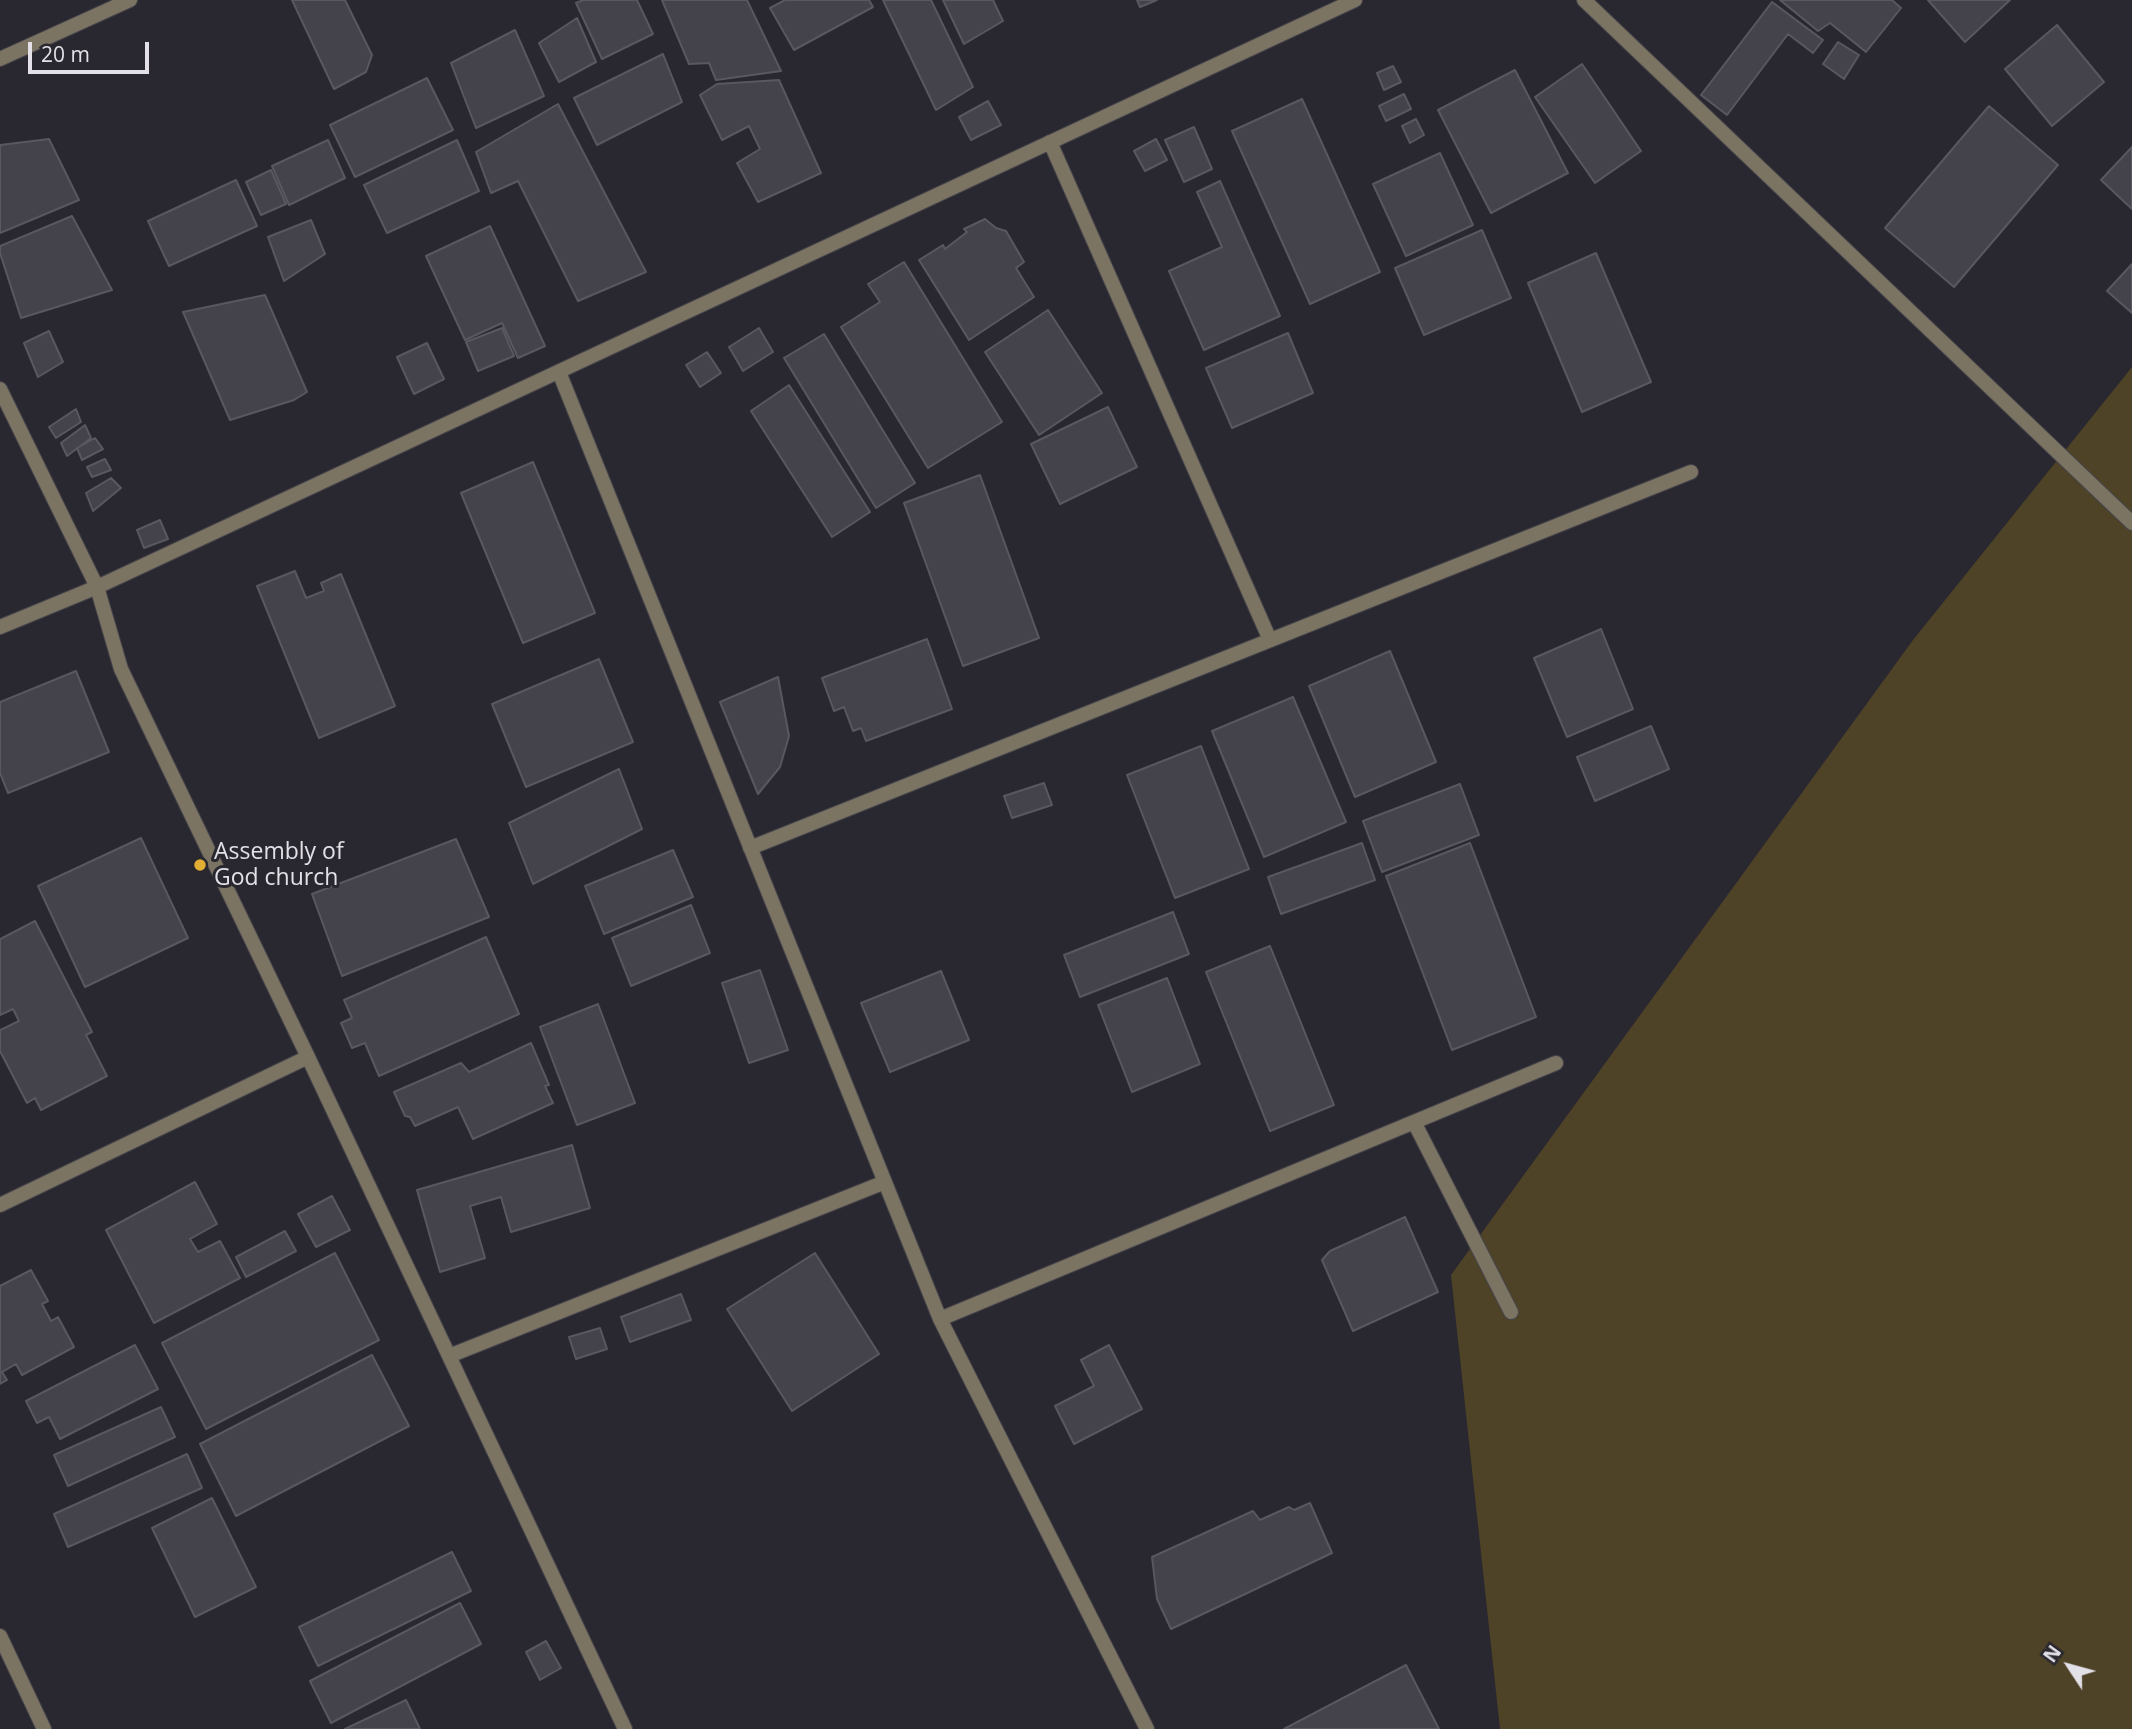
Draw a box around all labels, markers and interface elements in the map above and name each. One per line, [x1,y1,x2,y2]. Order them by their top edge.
scale bar [32,28,152,72]
text: 20 m [41,40,90,68]
place label: Assembly of God church [214,838,344,892]
marker: Assembly of God church [192,857,208,873]
north arrow [2034,1631,2104,1701]
text: N [2037,1640,2067,1668]

